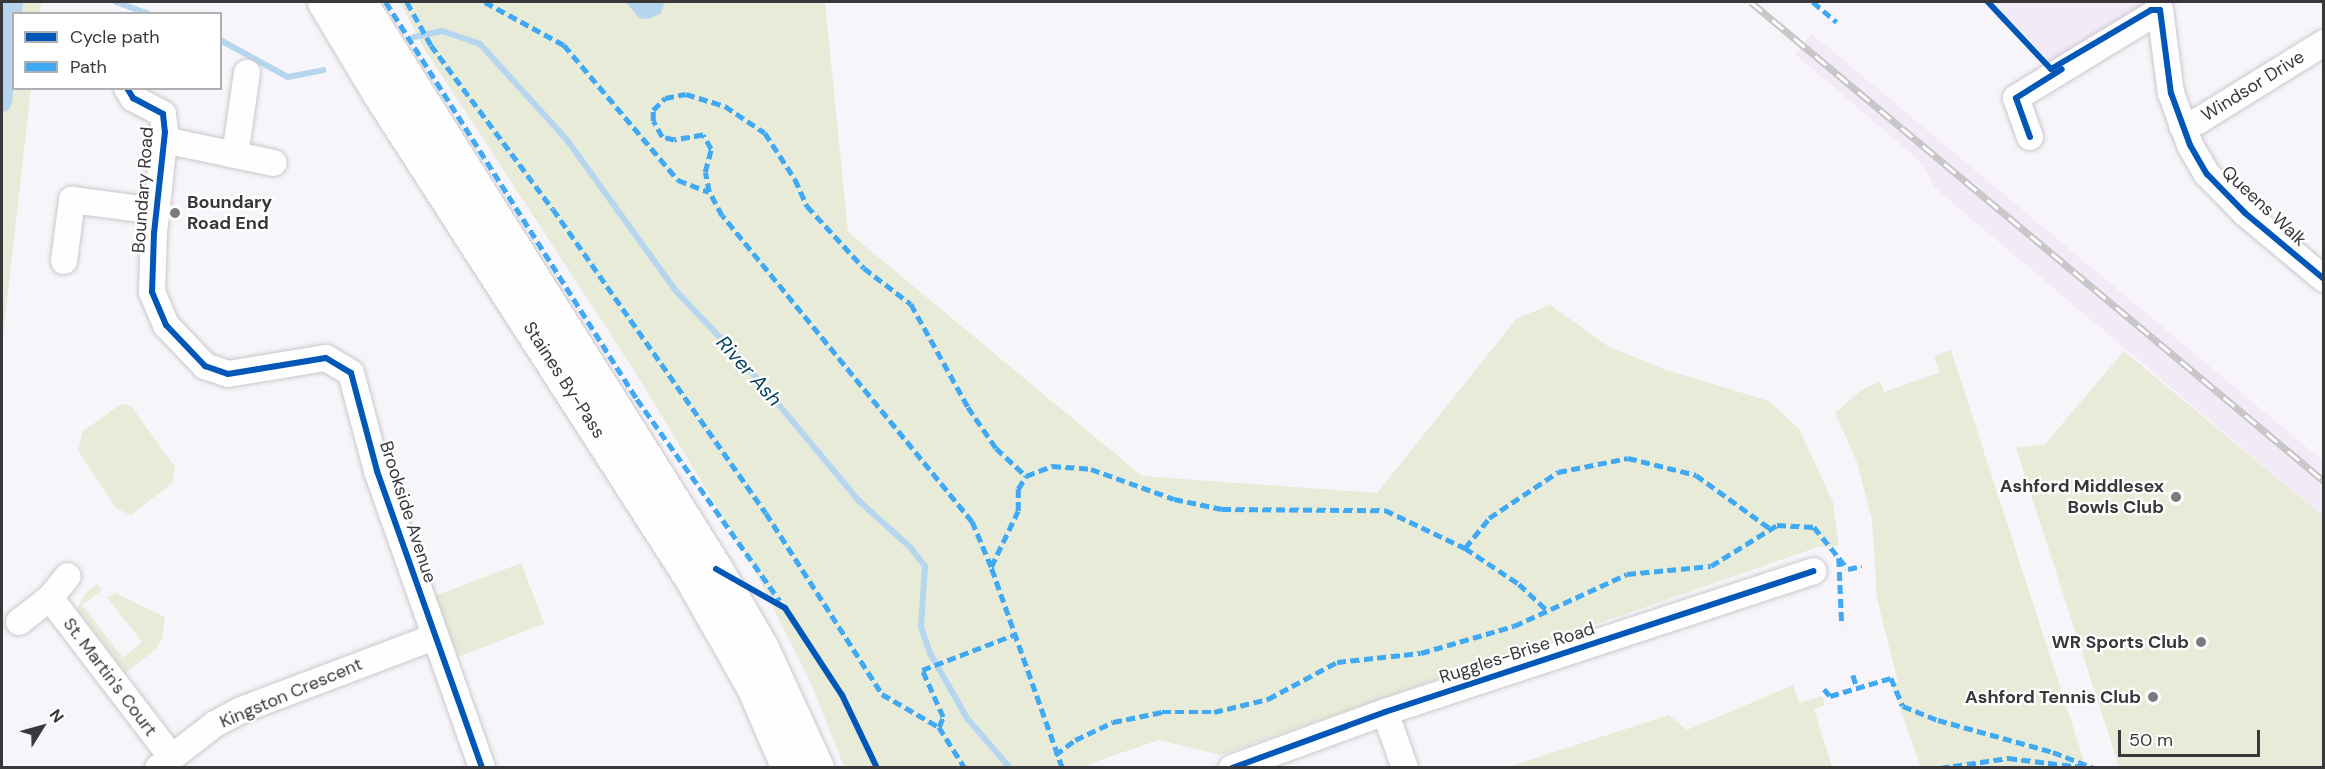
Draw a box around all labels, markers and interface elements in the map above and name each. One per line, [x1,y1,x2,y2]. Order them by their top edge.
legend [12,12,222,90]
text: Cycle path [70,25,160,49]
street label: Windsor Drive [2198,46,2308,126]
text: Path [70,55,107,79]
street label: Boundary Road [128,126,158,254]
street label: Queens Walk [2217,161,2311,251]
place label: Boundary Road End [187,192,272,234]
marker: Boundary Road End [168,206,182,220]
street label: Staines By-Pass [518,318,610,442]
water label: River Ash [711,331,787,411]
street label: Brookside Avenue [375,438,441,586]
place label: Ashford Middlesex Bowls Club [2000,476,2164,518]
marker: Ashford Middlesex Bowls Club [2169,490,2183,504]
street label: St. Martin's Court [58,614,162,740]
street label: Ruggles-Brise Road [1437,618,1597,688]
place label: WR Sports Club [2052,631,2189,653]
marker: WR Sports Club [2194,635,2208,649]
street label: Kingston Crescent [216,653,366,733]
place label: Ashford Tennis Club [1965,686,2141,708]
marker: Ashford Tennis Club [2146,690,2160,704]
north arrow [12,697,72,757]
text: N [45,705,69,727]
scale bar [2121,718,2264,756]
text: 50 m [2129,728,2173,752]

